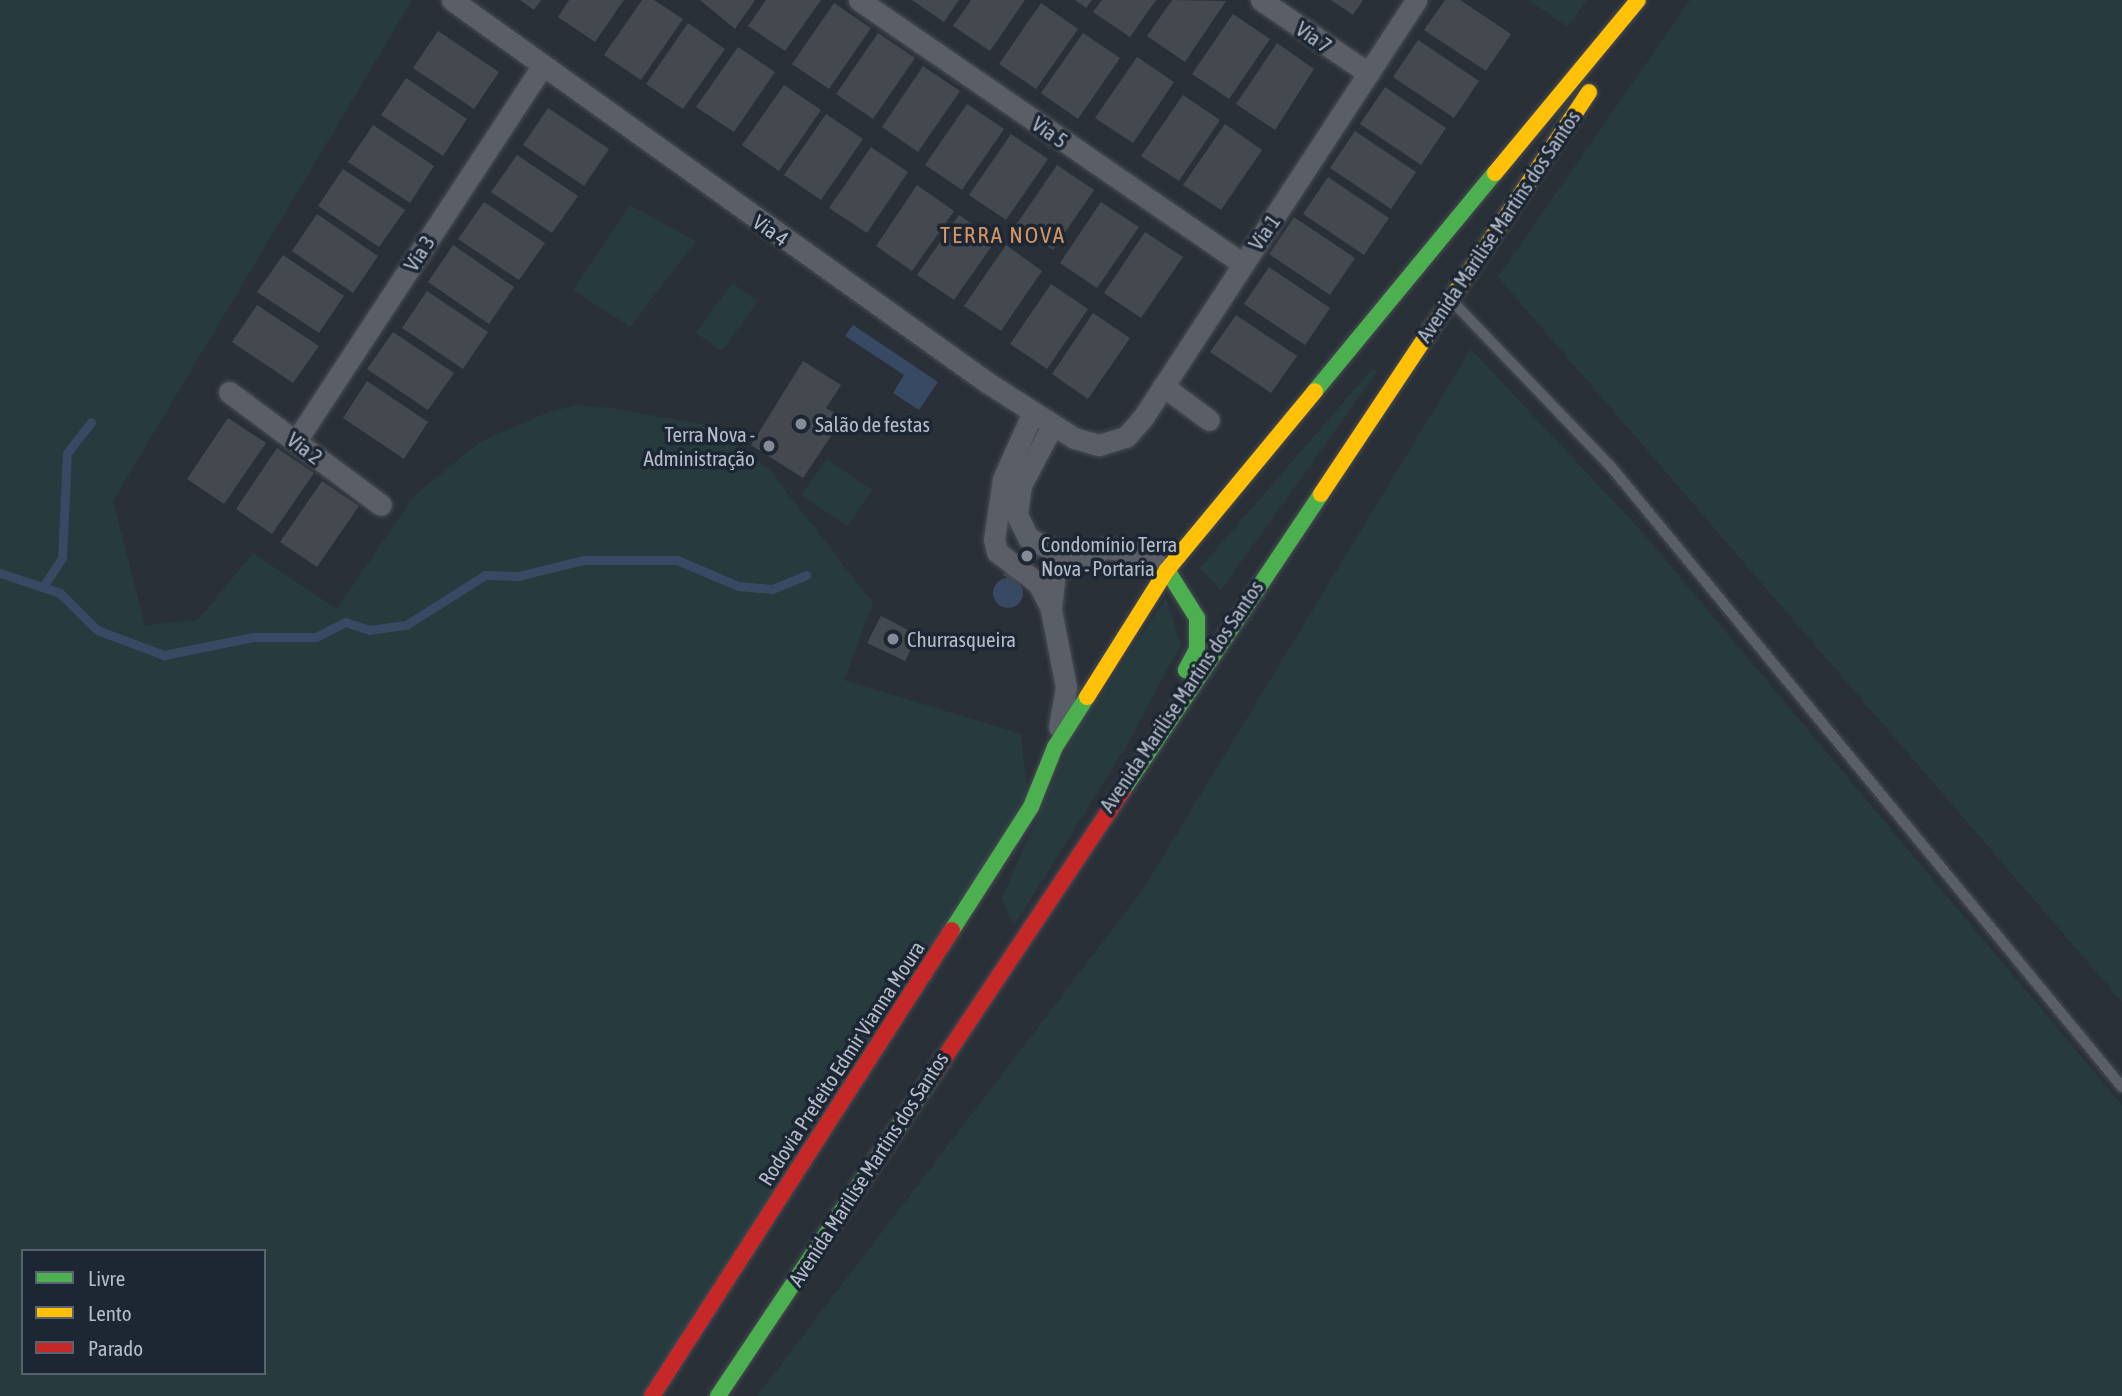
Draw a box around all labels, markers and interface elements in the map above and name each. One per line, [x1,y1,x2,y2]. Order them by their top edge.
street label: Via 7 [1291,16,1337,58]
street label: Avenida Marilise Martins dos Santos [1411,105,1585,347]
street label: Via 5 [1027,111,1073,153]
street label: Via 4 [748,209,794,251]
street label: Via 1 [1243,209,1285,255]
district label: TERRA NOVA [941,221,1065,249]
street label: Via 3 [398,230,440,276]
place label: Salão de festas [815,411,930,437]
marker: Salão de festas [793,416,809,432]
place label: Terra Nova - Administração [643,421,755,471]
street label: Via 2 [282,427,328,469]
marker: Terra Nova - Administração [761,438,777,454]
place label: Condomínio Terra Nova - Portaria [1041,531,1177,581]
marker: Condomínio Terra Nova - Portaria [1019,548,1035,564]
street label: Avenida Marilise Martins dos Santos [1094,575,1268,817]
place label: Churrasqueira [907,626,1016,652]
marker: Churrasqueira [885,631,901,647]
street label: Rodovia Prefeito Edmir Vianna Moura [752,936,930,1190]
street label: Avenida Marilise Martins dos Santos [783,1047,953,1291]
legend [21,1249,266,1375]
text: Livre [88,1266,125,1290]
text: Lento [88,1301,132,1325]
text: Parado [88,1336,143,1360]

